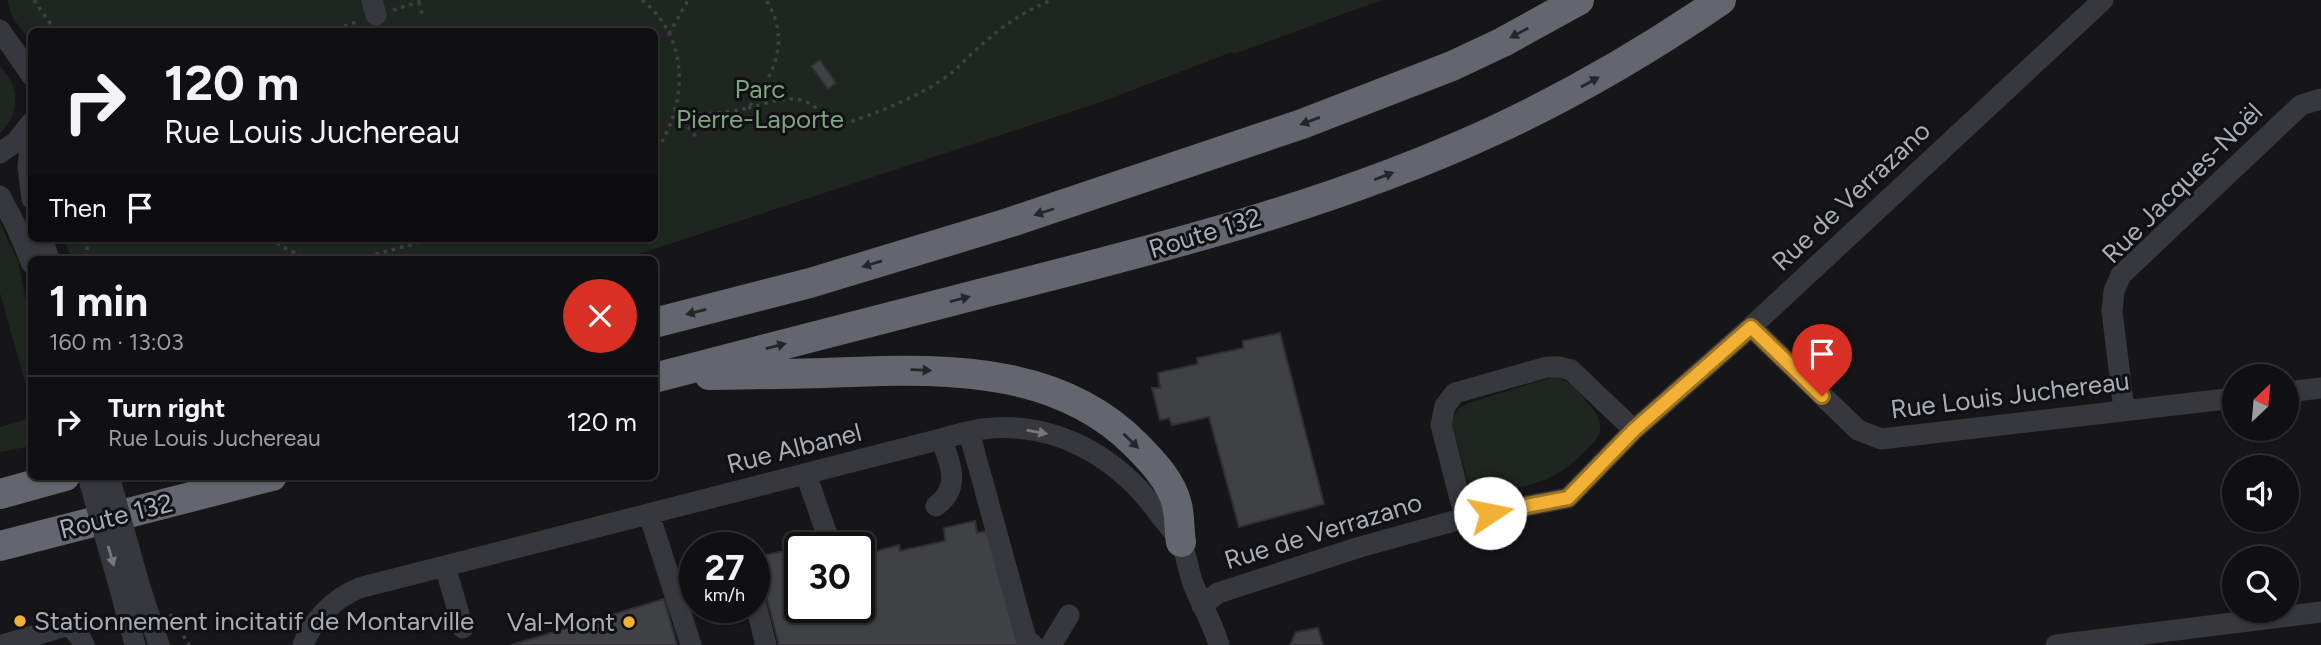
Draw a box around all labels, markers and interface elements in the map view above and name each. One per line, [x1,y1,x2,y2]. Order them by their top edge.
one-way arrow [1510,27,1529,39]
text: 120 m [164,53,299,112]
icon: right [49,56,140,147]
park label: Parc Pierre-Laporte [676,73,844,135]
one-way arrow [1581,76,1600,88]
street label: Rue Jacques-Noël [2095,96,2269,270]
text: Rue Louis Juchereau [164,113,460,151]
street label: Rue de Verrazano [1765,114,1937,278]
one-way arrow [1299,116,1320,127]
one-way arrow [1373,170,1394,181]
icon: arrive [121,189,159,227]
text: Then [49,192,107,224]
street label: Route 132 [1145,201,1265,265]
one-way arrow [1033,207,1054,217]
one-way arrow [861,260,882,270]
text: 1 min [49,276,148,327]
button: close [563,279,637,353]
one-way arrow [949,293,971,304]
one-way arrow [685,307,707,318]
pin [1792,324,1852,396]
text: 160 m · 13:03 [49,328,184,356]
icon: arrive [1803,335,1841,373]
one-way arrow [766,340,788,351]
one-way arrow [910,364,932,376]
street label: Rue Louis Juchereau [1889,364,2131,426]
north arrow [2222,364,2300,441]
map controls [2222,364,2299,623]
text: Turn right [108,392,225,424]
icon: right [49,403,87,441]
text: 120 m [567,406,637,438]
street label: Rue Albanel [723,416,865,480]
text: Rue Louis Juchereau [108,424,321,452]
one-way arrow [1026,426,1048,437]
one-way arrow [1122,432,1139,448]
button: sound [2222,455,2299,532]
position arrow [1453,476,1527,550]
street label: Route 132 [56,486,176,546]
street label: Rue de Verrazano [1220,486,1426,576]
speed limit sign: 30 [784,532,875,623]
one-way arrow [106,545,117,567]
button: search [2222,546,2299,623]
text: 27 [705,547,744,589]
text: km/h [704,584,745,606]
place label: Stationnement incitatif de Montarville [34,605,474,637]
place label: Val-Mont [507,606,615,638]
marker: Stationnement incitatif de Montarville [12,613,28,629]
marker: Val-Mont [621,614,637,630]

